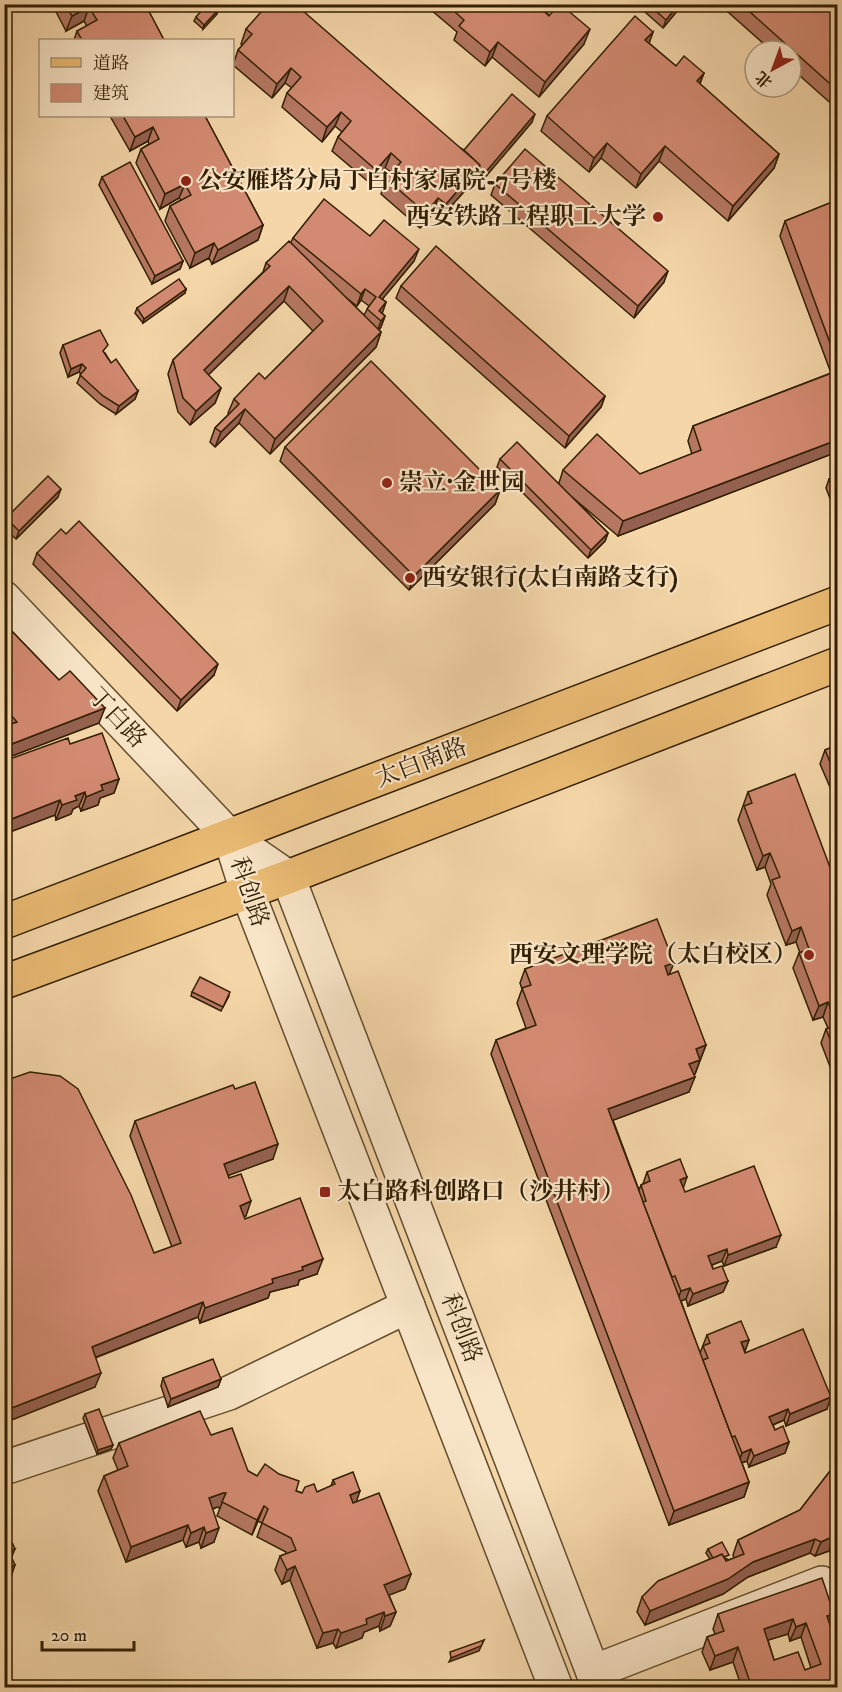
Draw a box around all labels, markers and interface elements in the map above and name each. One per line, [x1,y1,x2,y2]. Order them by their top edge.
legend [39,39,234,117]
north arrow [743,39,803,99]
text: 道路 [93,53,129,75]
text: 北 [751,67,776,92]
text: 建筑 [93,83,129,105]
place label: 公安雁塔分局丁白村家属院-7号楼 [198,166,556,196]
marker: 公安雁塔分局丁白村家属院-7号楼 [179,174,193,188]
place label: 西安铁路工程职工大学 [406,202,646,232]
marker: 西安铁路工程职工大学 [651,210,665,224]
place label: 崇立·金世园 [399,468,525,498]
marker: 崇立·金世园 [380,476,394,490]
place label: 西安银行(太白南路支行) [422,563,678,593]
marker: 西安银行(太白南路支行) [403,571,417,585]
street label: 丁白路 [81,681,153,755]
street label: 太白南路 [371,732,471,794]
street label: 科创路 [223,853,275,931]
place label: 西安文理学院（太白校区） [509,940,797,970]
marker: 西安文理学院（太白校区） [802,948,816,962]
place label: 太白路科创路口（沙井村） [337,1177,625,1207]
marker: 太白路科创路口（沙井村） [318,1185,332,1199]
street label: 科创路 [434,1289,488,1367]
scale bar [42,1614,134,1652]
text: 20 m [51,1625,87,1647]

